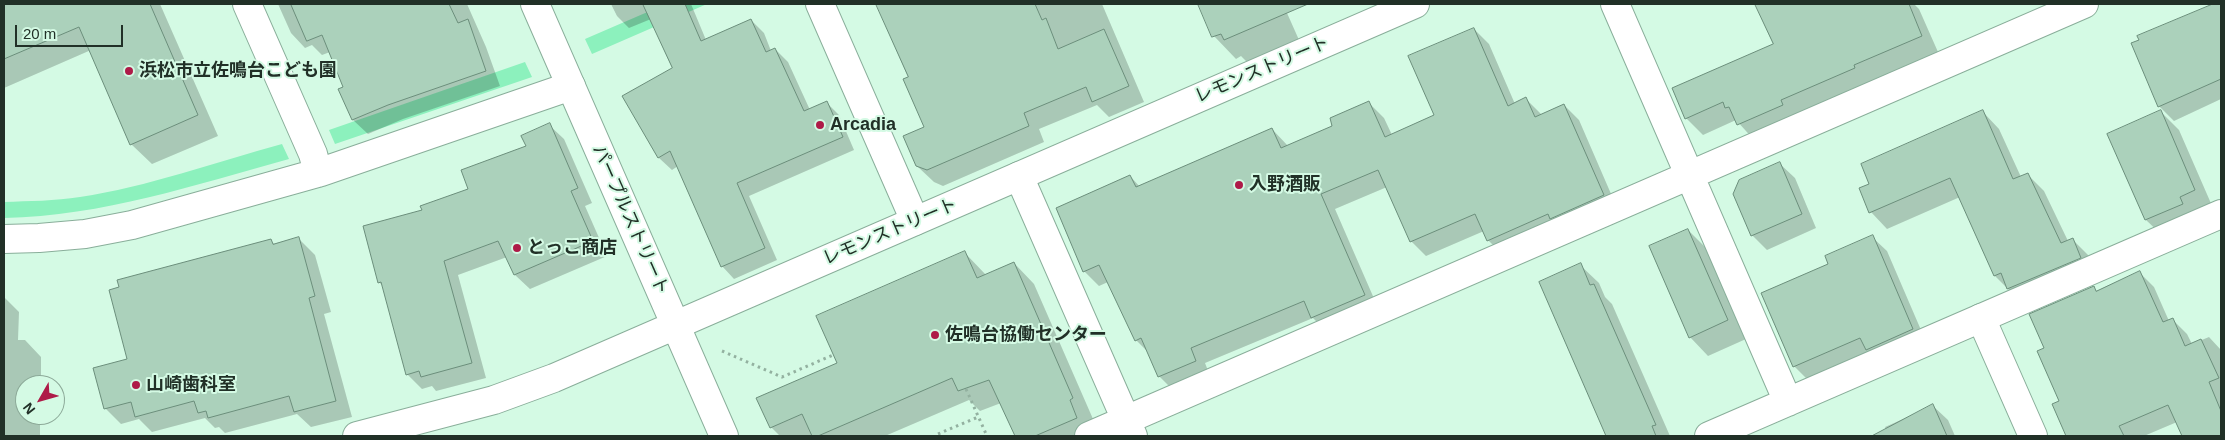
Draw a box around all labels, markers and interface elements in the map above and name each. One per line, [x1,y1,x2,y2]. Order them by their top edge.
scale bar [18,15,125,47]
text: 20 m [23,25,56,42]
street label: レモンストリート [1192,32,1332,108]
place label: 浜松市立佐鳴台こども園 [139,60,337,82]
marker: 浜松市立佐鳴台こども園 [123,65,135,77]
place label: Arcadia [830,114,896,136]
marker: Arcadia [814,119,826,131]
street label: パープルストリート [587,142,673,298]
place label: 入野酒販 [1249,174,1321,196]
marker: 入野酒販 [1233,179,1245,191]
street label: レモンストリート [820,194,960,270]
place label: とっこ商店 [527,237,617,259]
marker: とっこ商店 [511,242,523,254]
place label: 佐鳴台協働センター [945,324,1107,346]
marker: 佐鳴台協働センター [929,329,941,341]
place label: 山崎歯科室 [146,374,236,396]
north arrow [15,375,65,425]
marker: 山崎歯科室 [130,379,142,391]
text: N [20,400,38,418]

